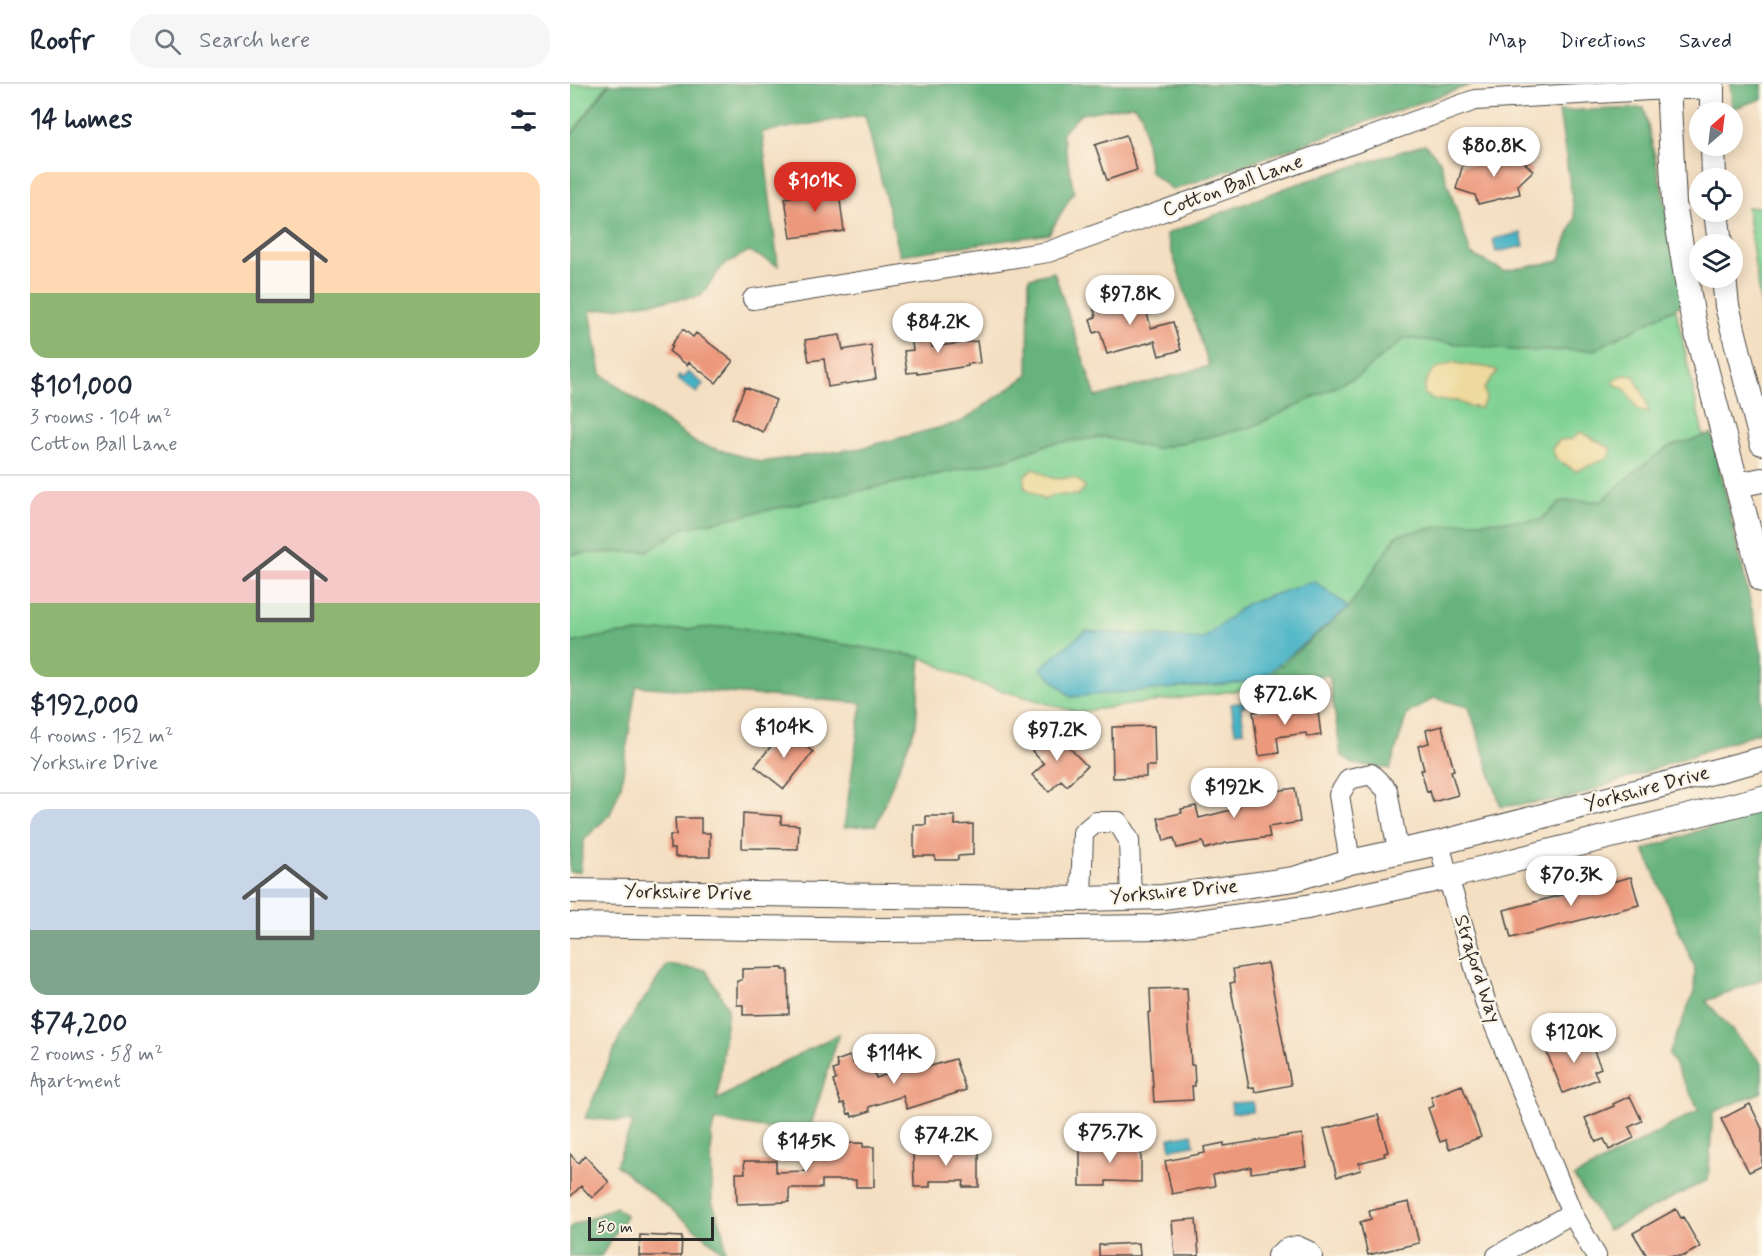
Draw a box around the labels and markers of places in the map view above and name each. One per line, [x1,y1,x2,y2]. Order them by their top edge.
pin: $80.8K [1445,127,1543,178]
pin: $101K [773,162,857,213]
pin: $97.8K [1081,275,1179,326]
pin: $84.2K [889,303,987,354]
pin: $72.6K [1236,675,1334,726]
pin: $104K [742,708,826,759]
pin: $97.2K [1008,711,1106,762]
pin: $192K [1192,768,1276,819]
pin: $70.3K [1522,856,1620,907]
pin: $120K [1532,1013,1616,1064]
pin: $114K [852,1034,936,1085]
pin: $75.7K [1061,1113,1159,1164]
pin: $74.2K [897,1116,995,1167]
pin: $145K [764,1122,848,1173]

